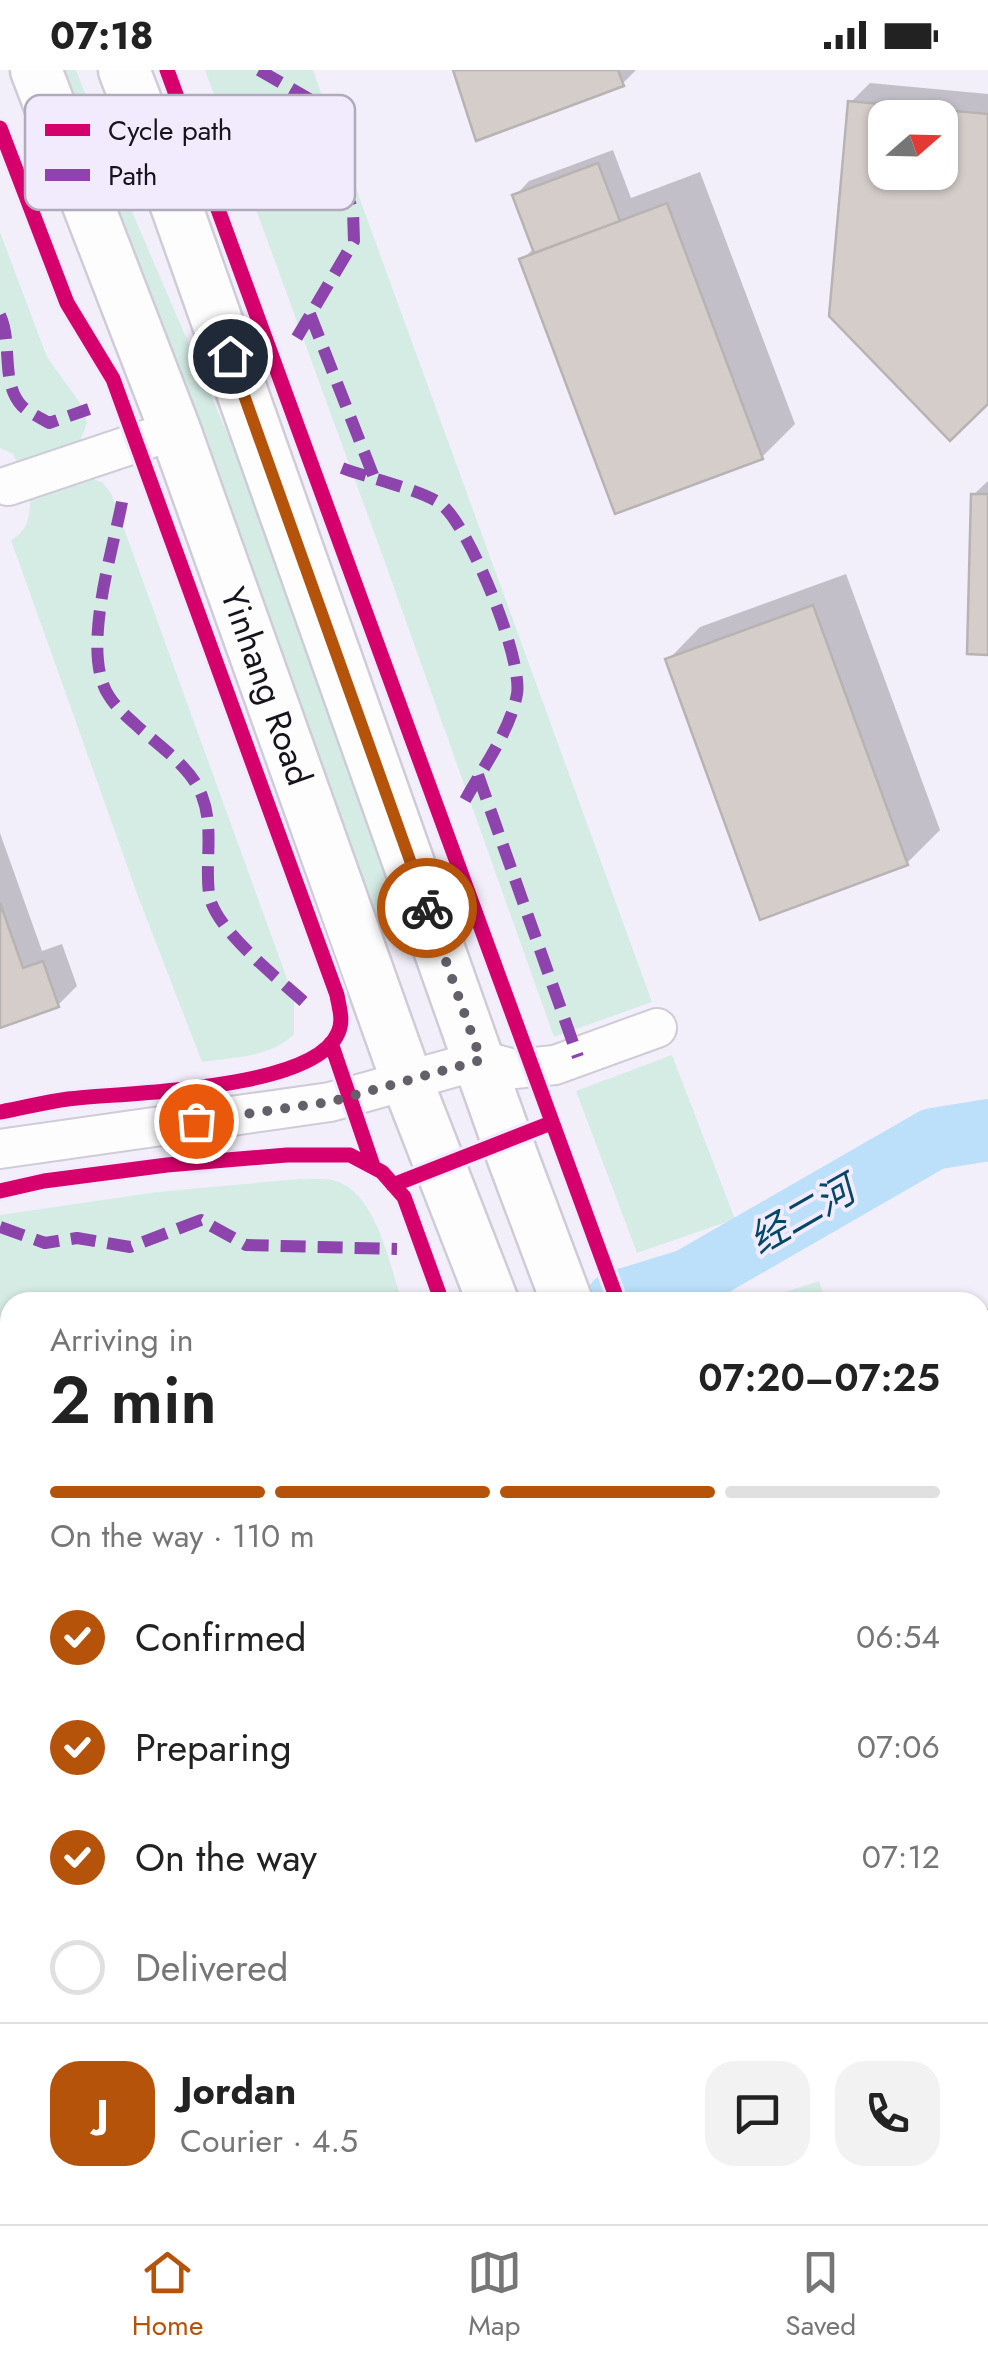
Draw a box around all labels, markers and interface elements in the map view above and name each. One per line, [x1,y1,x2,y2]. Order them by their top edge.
text: 07:18 [50,8,153,63]
legend [25,95,355,210]
north arrow [868,100,958,190]
map controls [868,100,958,190]
text: Cycle path [108,110,233,151]
text: Path [108,155,157,196]
pin [188,314,273,399]
icon: home [203,329,258,384]
street label: Yinhang Road [208,581,325,792]
courier [377,858,477,958]
icon: bike [400,881,455,936]
pin [154,1079,239,1164]
icon: bag [169,1094,224,1149]
water label: 经二河 [739,1159,871,1267]
text: Arriving in [50,1317,194,1363]
text: 07:20–07:25 [698,1350,940,1405]
text: 2 min [50,1353,217,1447]
text: On the way · 110 m [50,1513,315,1559]
icon: check [50,1610,105,1665]
text: Confirmed [135,1610,306,1665]
text: 06:54 [856,1614,940,1660]
icon: check [50,1720,105,1775]
text: Preparing [135,1720,292,1775]
text: 07:06 [857,1724,940,1770]
icon: check [50,1830,105,1885]
text: On the way [135,1830,317,1885]
text: 07:12 [862,1834,940,1880]
text: Delivered [135,1940,288,1995]
button: chat [705,2061,810,2166]
button: phone [835,2061,940,2166]
text: Jordan [180,2063,296,2118]
text: J [96,2086,109,2141]
text: Courier · 4.5 [180,2118,358,2164]
tab: Home [132,2245,203,2346]
tab: Map [467,2245,522,2346]
tab: Saved [785,2245,856,2346]

